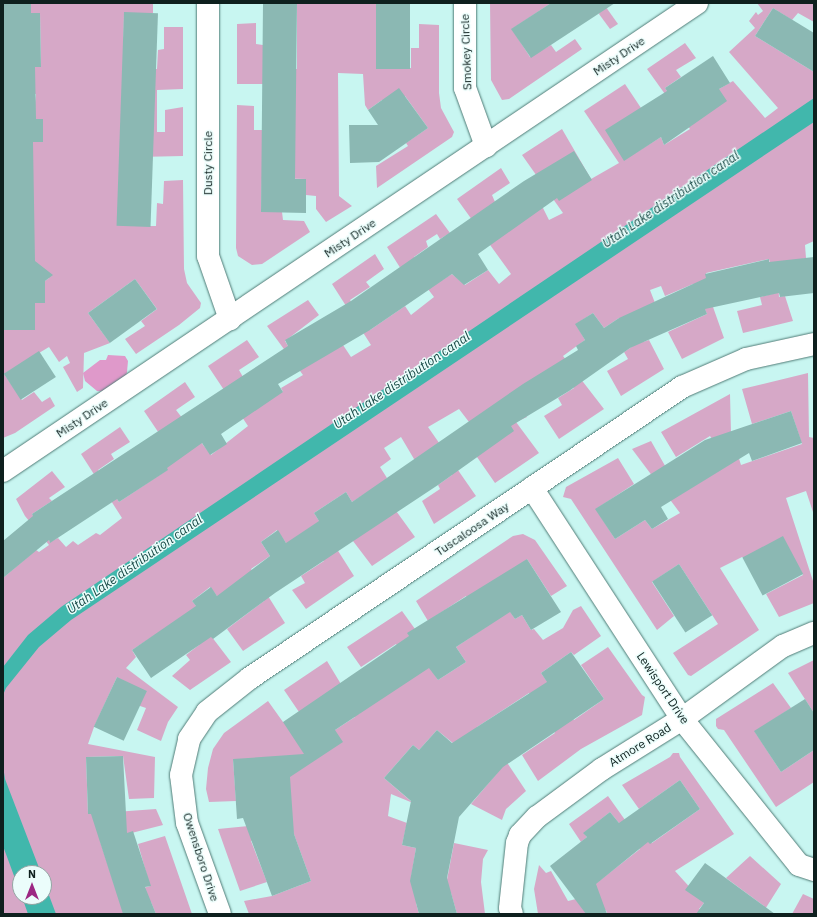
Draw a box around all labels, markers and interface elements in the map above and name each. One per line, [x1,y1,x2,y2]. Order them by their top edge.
street label: Smokey Circle [457,14,475,90]
street label: Misty Drive [590,33,648,79]
street label: Dusty Circle [201,131,215,195]
water label: Utah Lake distribution canal [600,148,742,252]
street label: Misty Drive [321,215,379,261]
water label: Utah Lake distribution canal [331,329,473,433]
street label: Misty Drive [53,395,111,441]
street label: Tuscaloosa Way [432,499,512,559]
water label: Utah Lake distribution canal [64,512,206,618]
street label: Lewisport Drive [634,649,692,727]
street label: Atmore Road [606,720,674,770]
street label: Owensboro Drive [180,811,222,903]
north arrow [12,865,52,905]
text: N [28,867,36,881]

